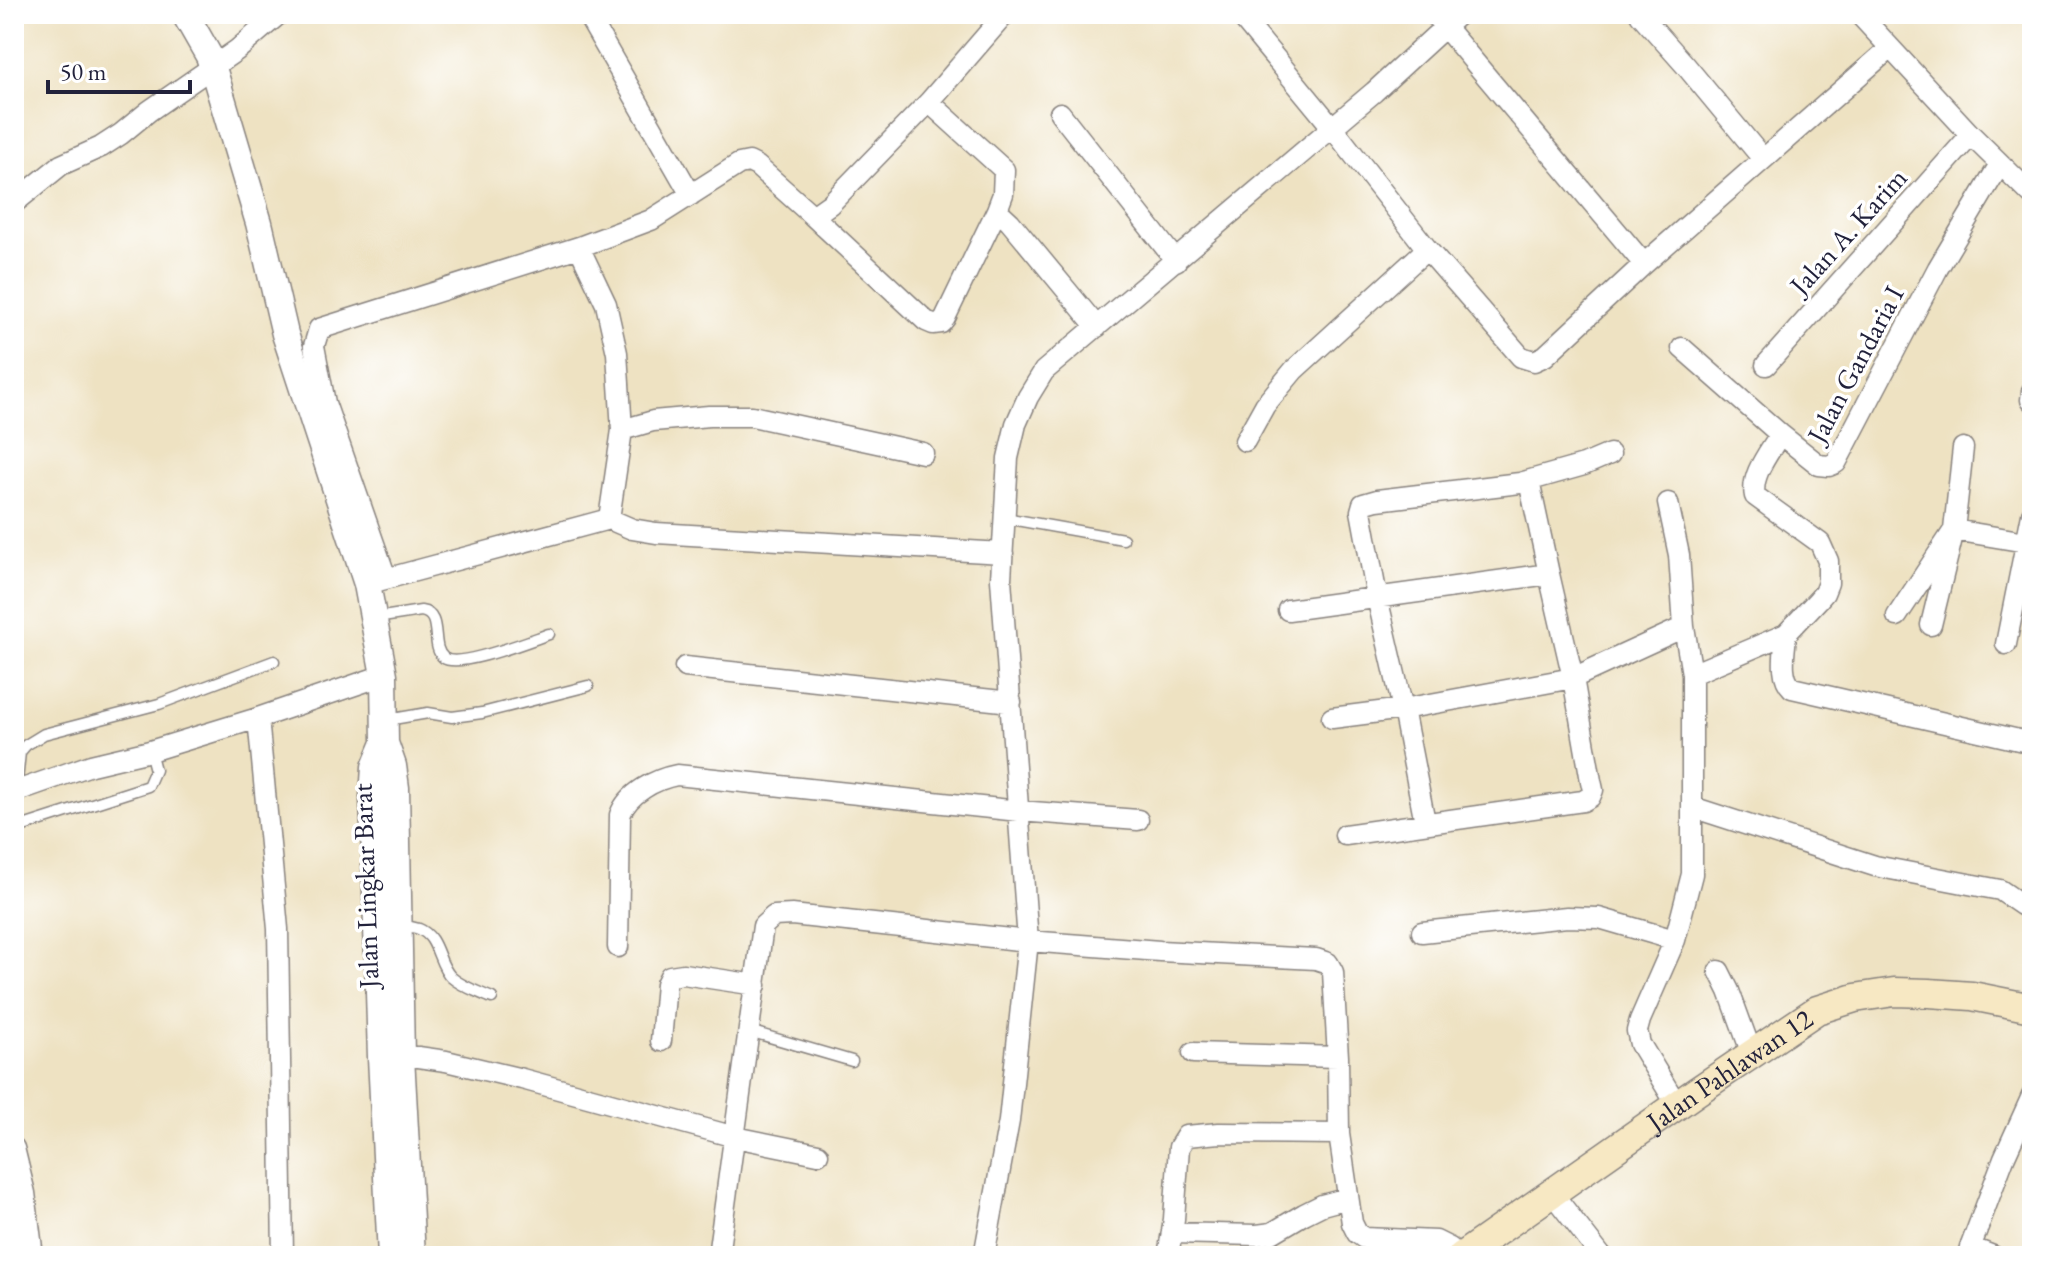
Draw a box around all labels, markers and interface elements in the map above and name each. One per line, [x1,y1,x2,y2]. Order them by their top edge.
scale bar [48,44,190,94]
text: 50 m [60,56,107,87]
street label: Jalan A. Karim [1780,160,1915,303]
street label: Jalan Gandaria I [1798,279,1912,451]
street label: Jalan Lingkar Barat [343,783,387,991]
street label: Jalan Pahlawan 12 [1638,1000,1820,1140]

